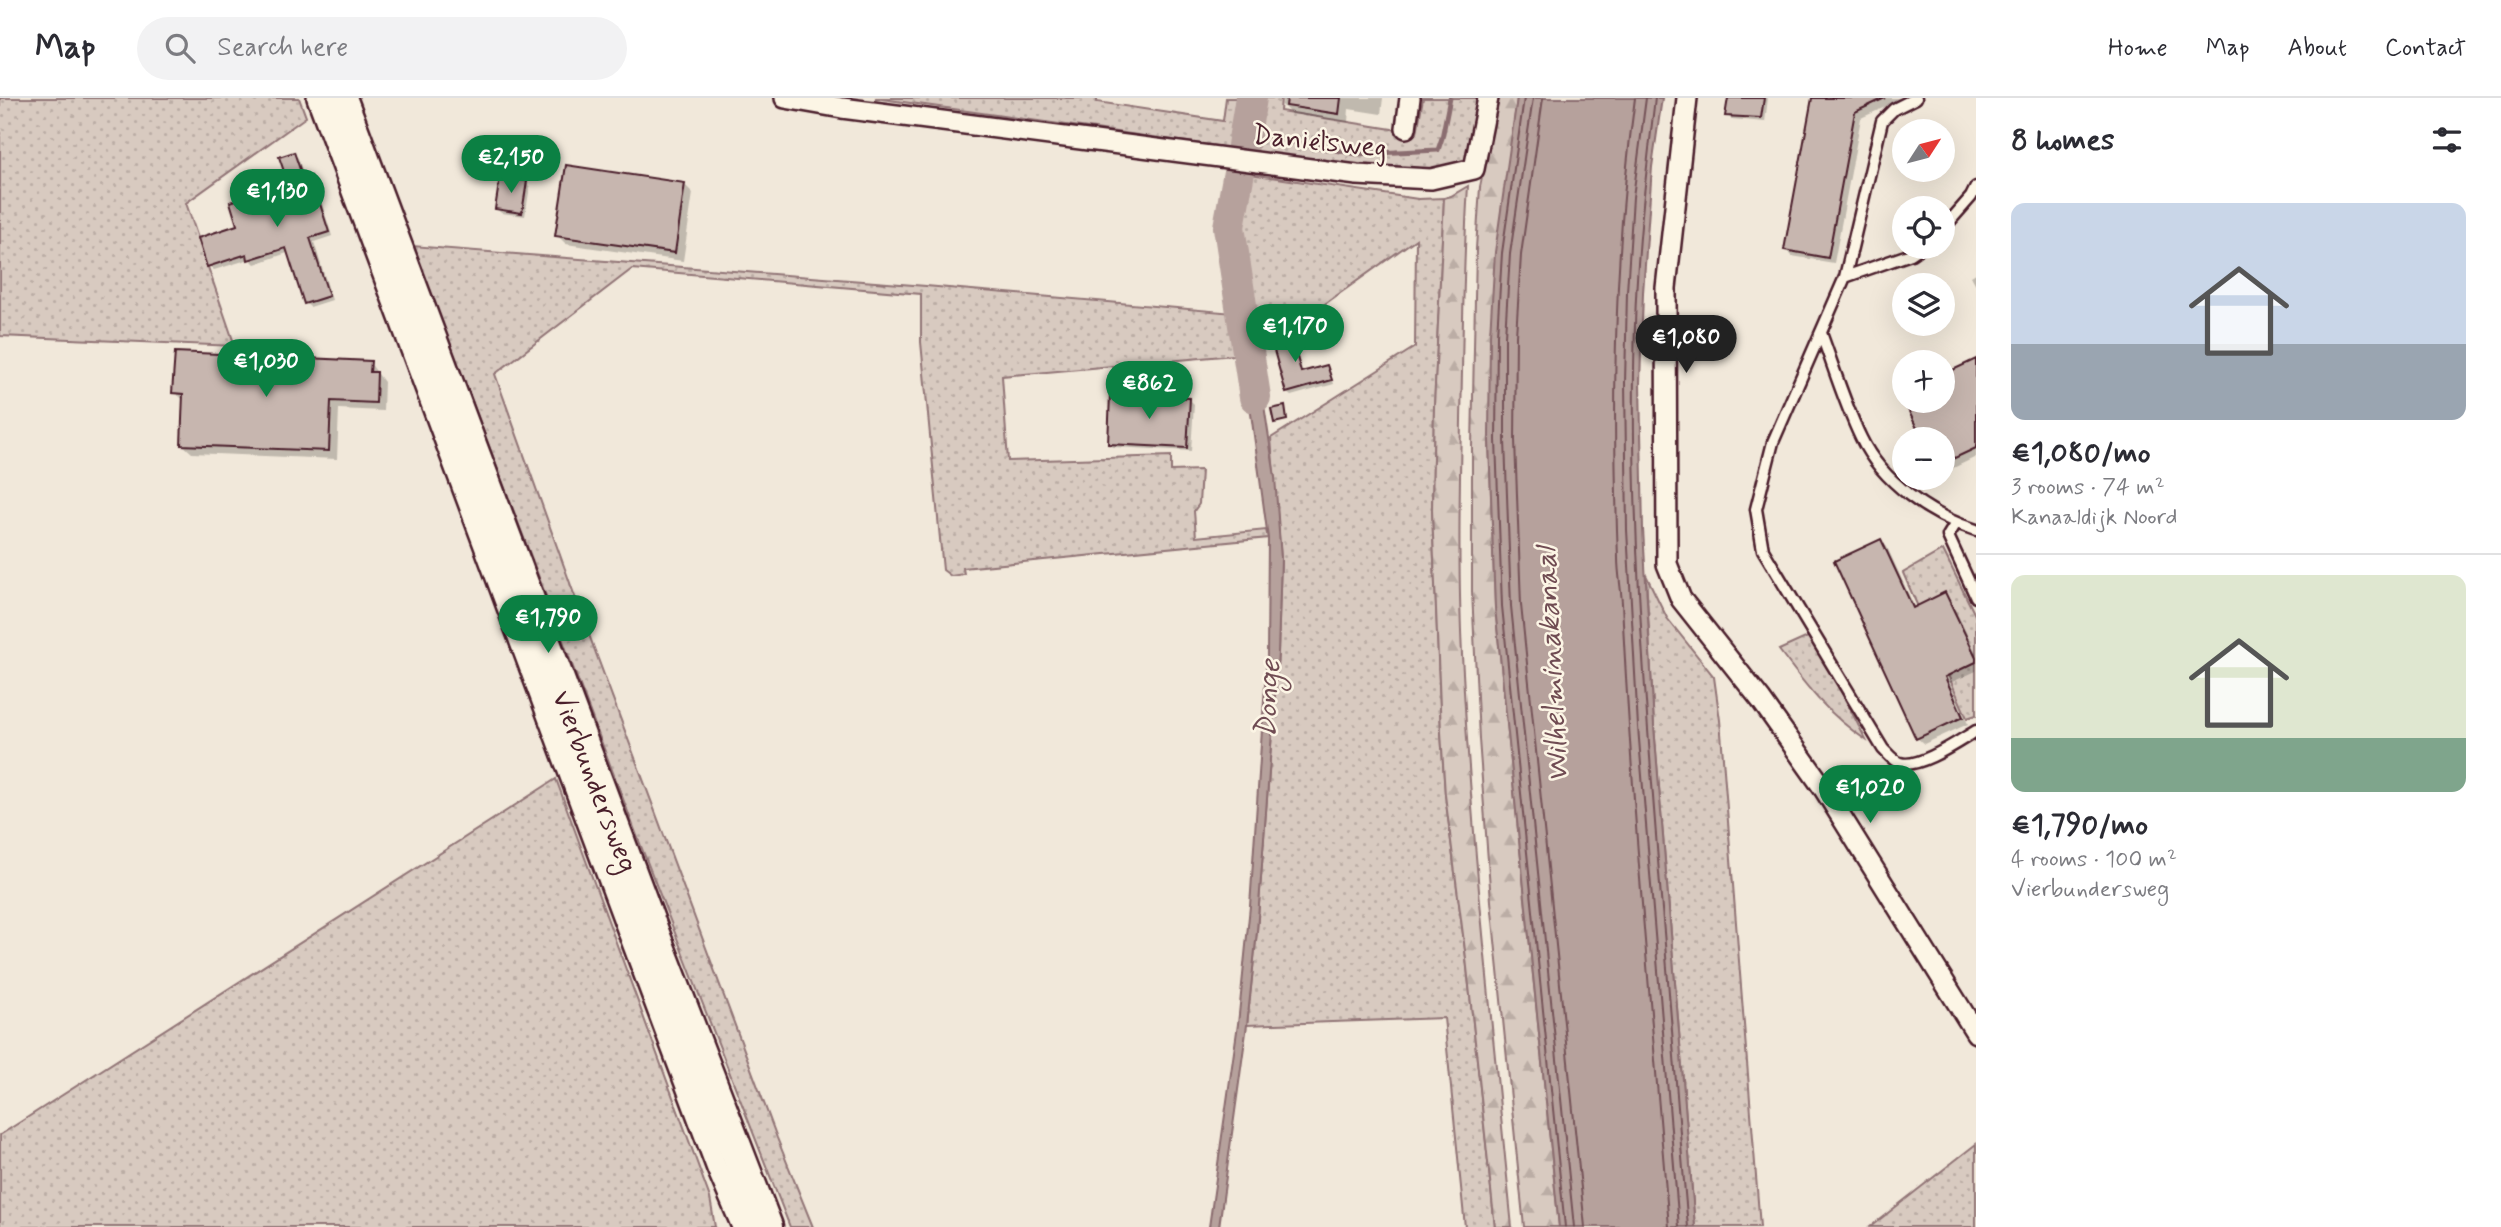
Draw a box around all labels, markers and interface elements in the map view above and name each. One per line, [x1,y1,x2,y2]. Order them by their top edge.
search box [137,17,627,80]
text: Map [35,26,95,70]
icon: search [161,29,199,67]
text: Search here [217,31,348,65]
text: Home [2108,33,2168,64]
text: Map [2206,33,2250,64]
text: About [2288,33,2347,64]
text: Contact [2385,33,2466,64]
street label: Daniëlsweg [1251,117,1389,168]
north arrow [1892,119,1955,182]
map controls [1892,119,1955,490]
text: 8 homes [2011,121,2114,160]
icon: filters [2428,121,2466,159]
pin: €2,150 [454,136,568,195]
text: €2,150 [478,143,544,173]
pin: €1,130 [220,170,334,229]
text: €1,130 [246,177,308,207]
button: locate [1892,196,1955,259]
icon: home [2176,248,2302,374]
button: layers [1892,273,1955,336]
pin: €1,170 [1238,304,1352,364]
text: €1,170 [1262,312,1328,342]
pin: €1,080 [1629,316,1743,375]
text: €1,080 [1652,323,1720,353]
pin: €1,030 [209,340,323,399]
text: €1,030 [233,347,299,377]
button: + [1892,350,1955,413]
pin: €862 [1108,362,1190,421]
text: €862 [1122,369,1176,399]
button: − [1892,427,1955,490]
text: €1,080/mo [2011,434,2151,473]
text: 3 rooms · 74 m² [2011,473,2165,503]
text: Kanaaldijk Noord [2011,503,2178,533]
water label: Wilhelminakanaal [1527,542,1578,783]
pin: €1,790 [491,596,605,655]
text: €1,790 [515,603,581,633]
icon: home [2176,620,2302,746]
water label: Donge [1246,657,1294,740]
street label: Vierbundersweg [540,685,645,879]
pin: €1,020 [1813,766,1927,825]
text: €1,020 [1835,773,1905,803]
text: €1,790/mo [2011,806,2148,845]
text: 4 rooms · 100 m² [2011,845,2177,875]
text: Vierbundersweg [2011,875,2169,905]

